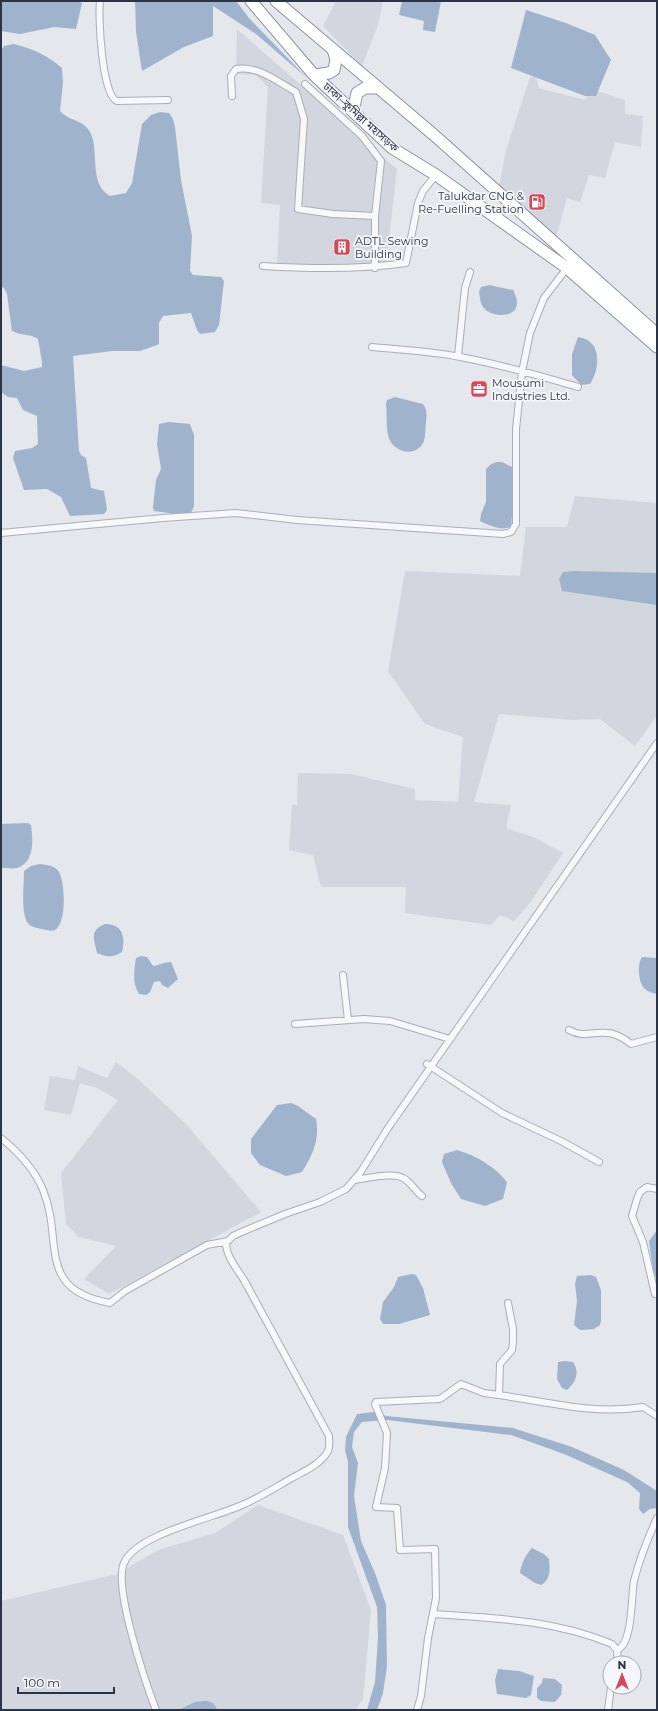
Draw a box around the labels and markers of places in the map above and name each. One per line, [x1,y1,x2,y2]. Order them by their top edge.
place label: Talukdar CNG & Re-Fuelling Station [418,189,525,216]
fuel station icon: Talukdar CNG & Re-Fuelling Station [527,192,547,212]
place label: ADTL Sewing Building [355,234,428,261]
building icon: ADTL Sewing Building [332,237,352,257]
place label: Mousumi Industries Ltd. [492,376,570,403]
office icon: Mousumi Industries Ltd. [469,379,489,399]

